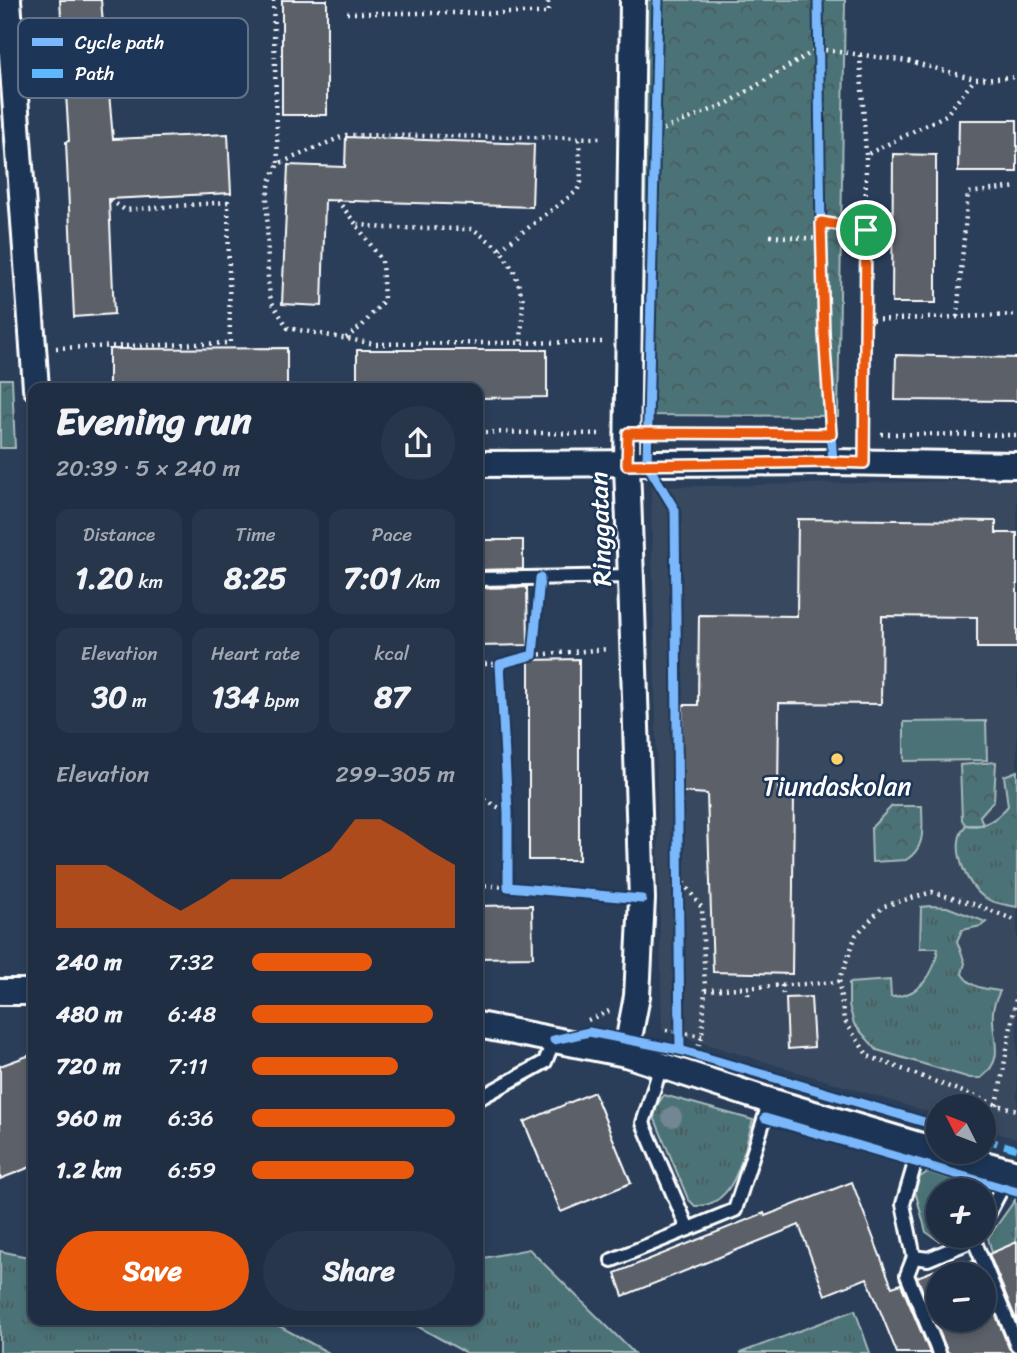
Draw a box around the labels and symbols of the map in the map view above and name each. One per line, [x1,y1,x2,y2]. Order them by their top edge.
legend [18,18,248,98]
text: Cycle path [75,26,164,59]
text: Path [75,57,114,90]
pin [836,200,896,260]
street label: Ringgatan [575,471,625,587]
marker: Tiundaskolan [829,751,845,767]
place label: Tiundaskolan [763,763,911,809]
north arrow [926,1094,996,1164]

